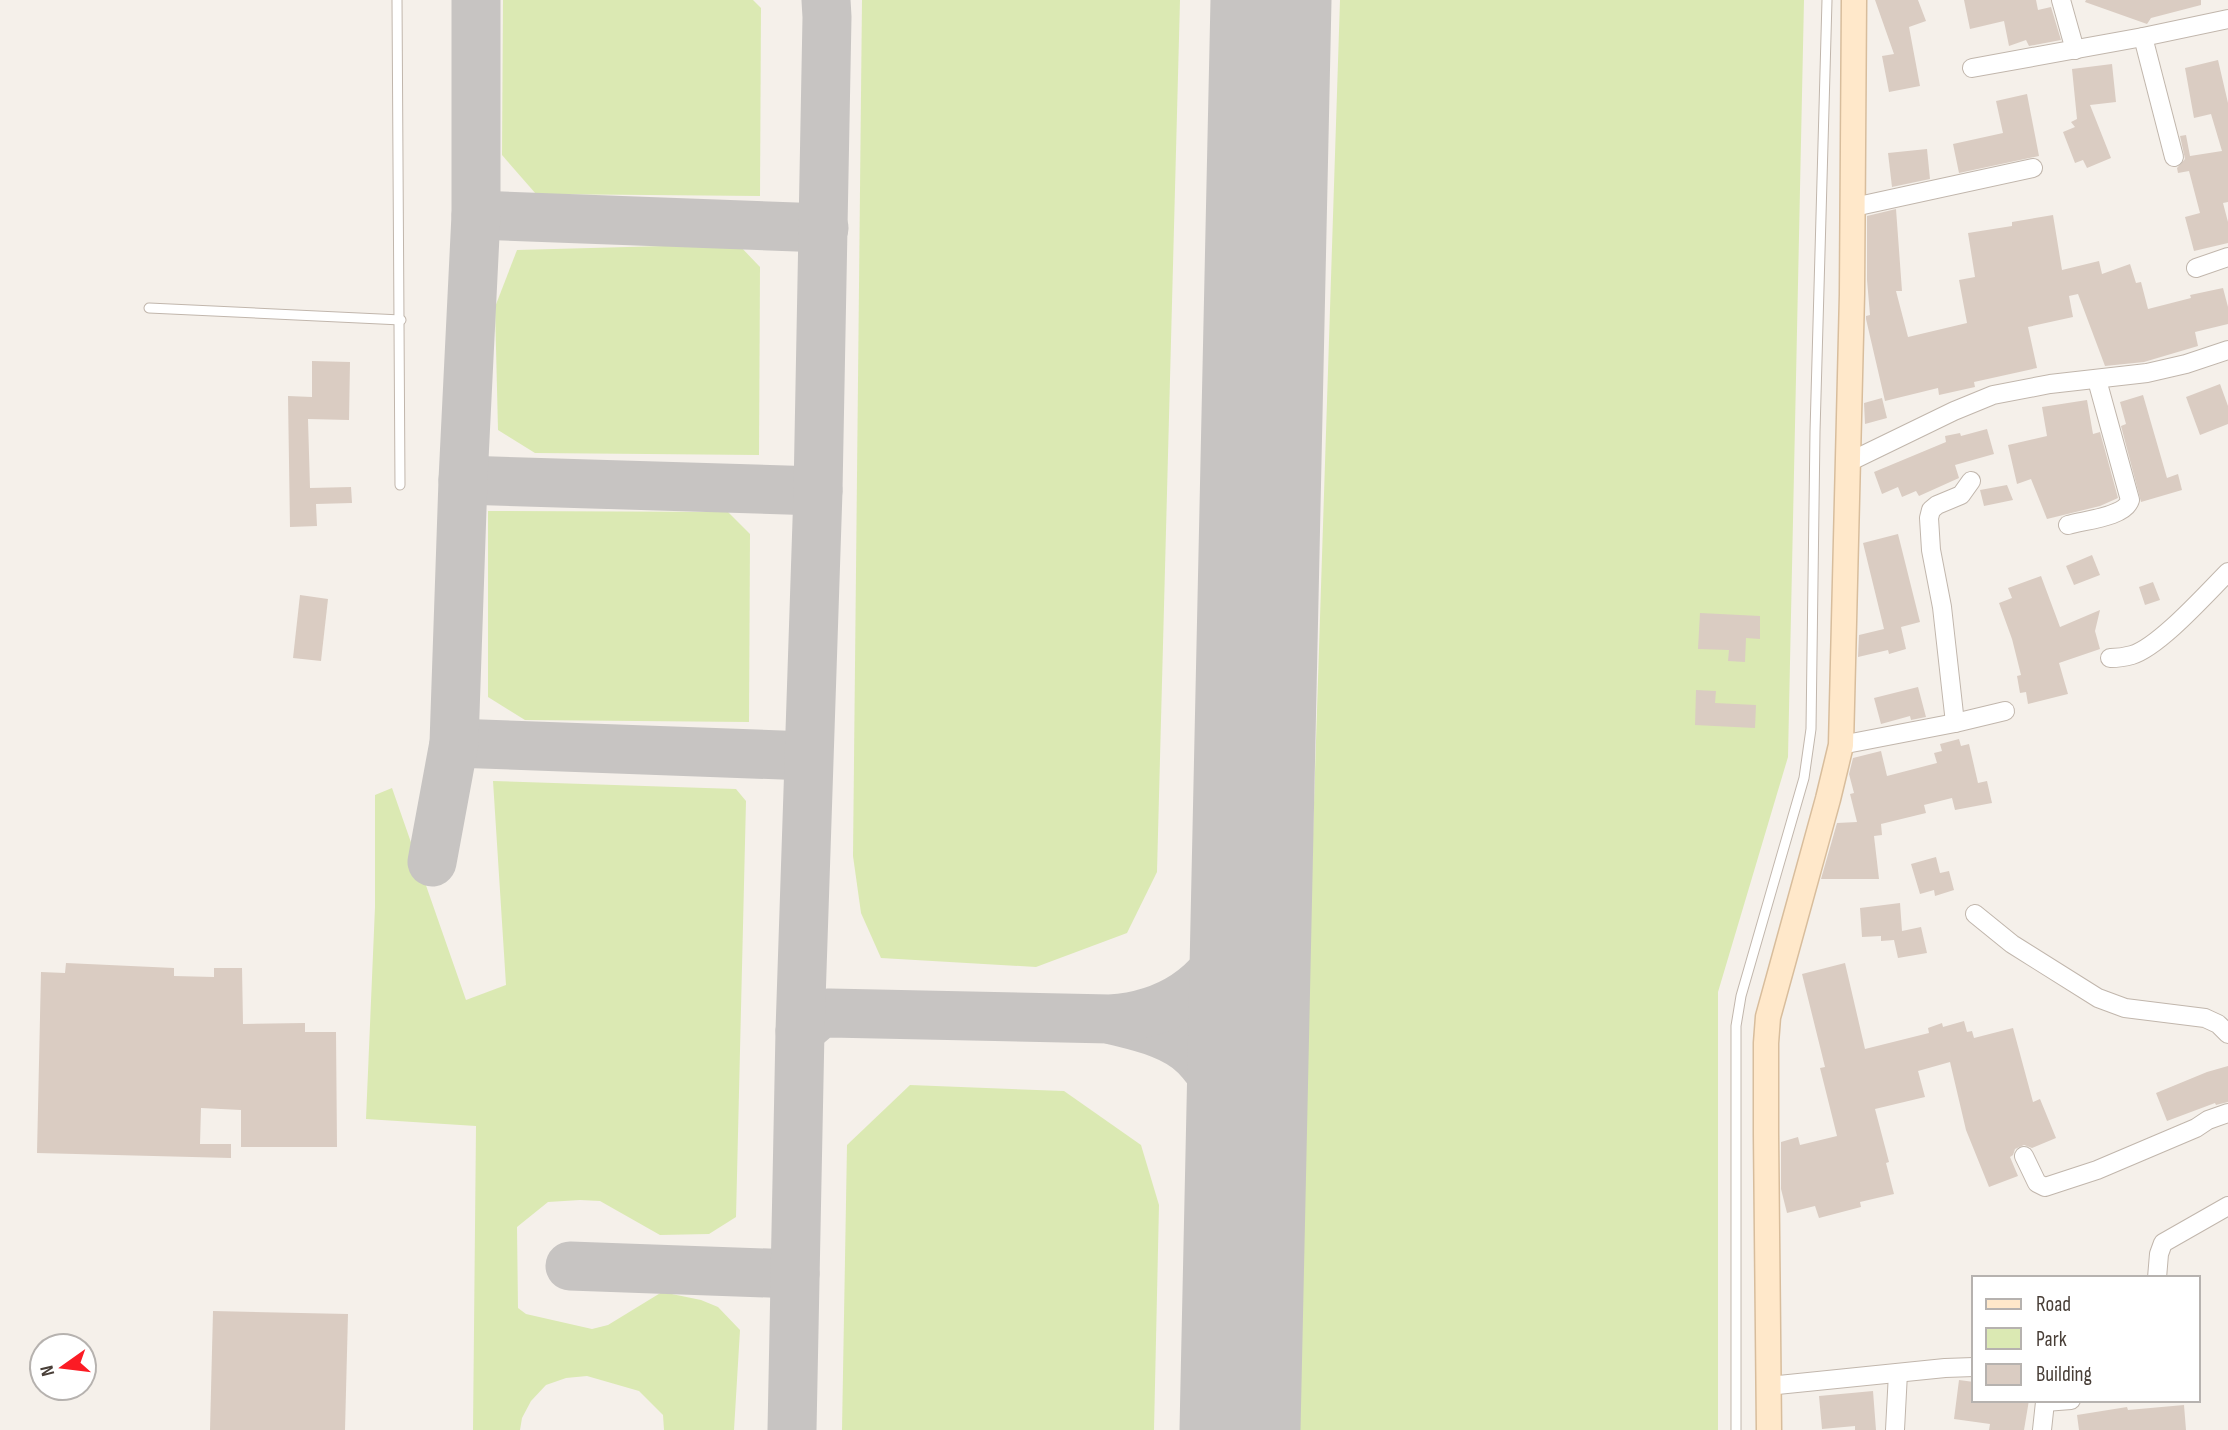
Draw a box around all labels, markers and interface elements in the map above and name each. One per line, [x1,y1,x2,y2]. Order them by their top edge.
legend [1972,1276,2200,1402]
text: Road [2036,1292,2071,1317]
text: Park [2036,1327,2067,1352]
north arrow [28,1332,98,1402]
text: Building [2036,1362,2092,1387]
text: N [36,1363,60,1378]

